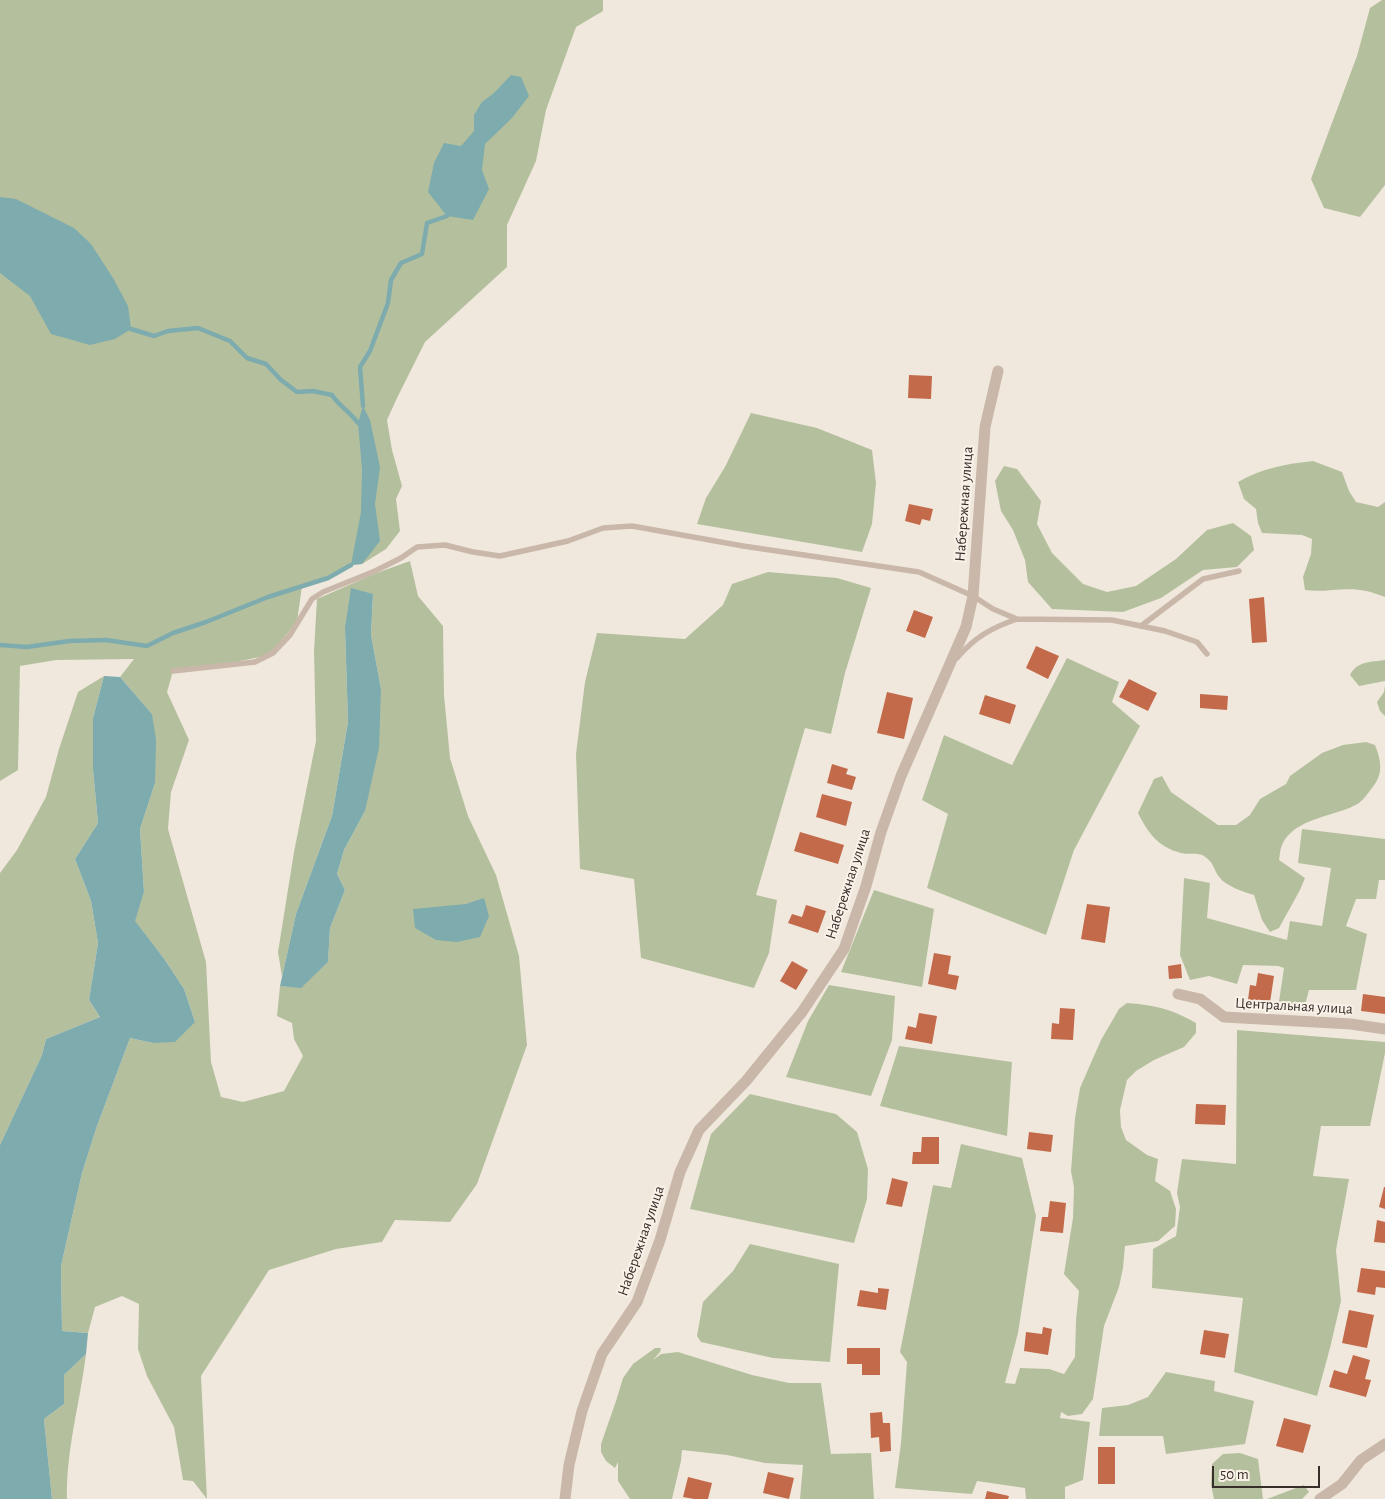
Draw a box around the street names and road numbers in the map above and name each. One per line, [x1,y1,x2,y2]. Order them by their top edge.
street label: Набережная улица [951,446,977,562]
street label: Набережная улица [822,826,874,942]
street label: Центральная улица [1235,994,1353,1018]
street label: Набережная улица [614,1183,668,1299]

